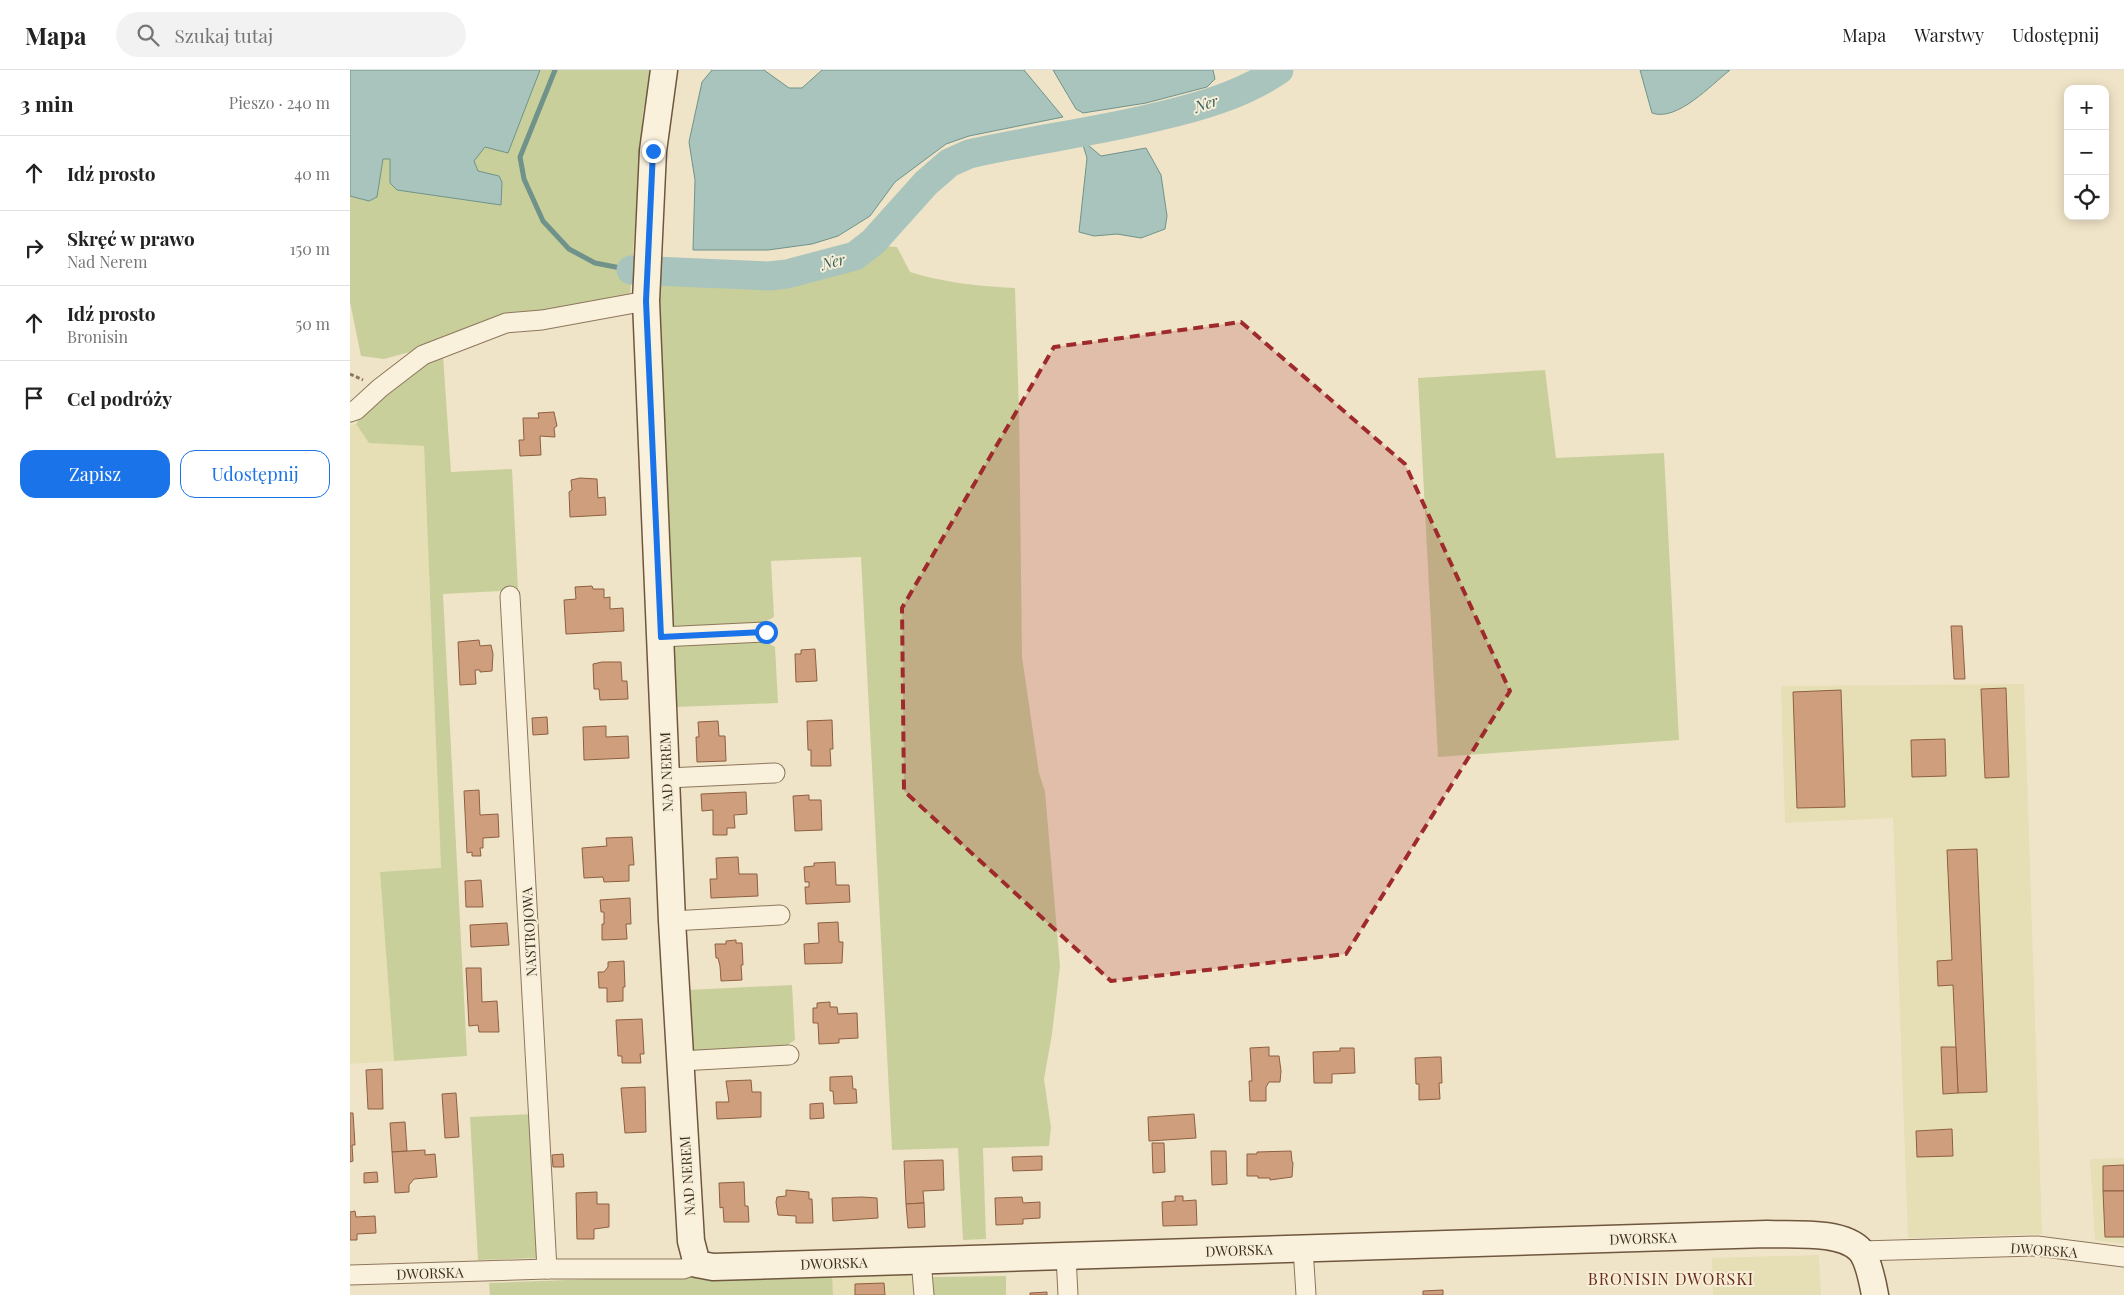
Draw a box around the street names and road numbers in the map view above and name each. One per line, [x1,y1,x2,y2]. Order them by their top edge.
street label: NAD NEREM [655,732,677,812]
street label: NASTROJOWA [517,887,541,977]
street label: NAD NEREM [675,1135,699,1217]
street label: DWORSKA [1609,1227,1677,1249]
street label: DWORSKA [2010,1238,2078,1262]
street label: DWORSKA [1205,1239,1273,1261]
street label: DWORSKA [800,1252,868,1274]
street label: DWORSKA [396,1262,464,1284]

